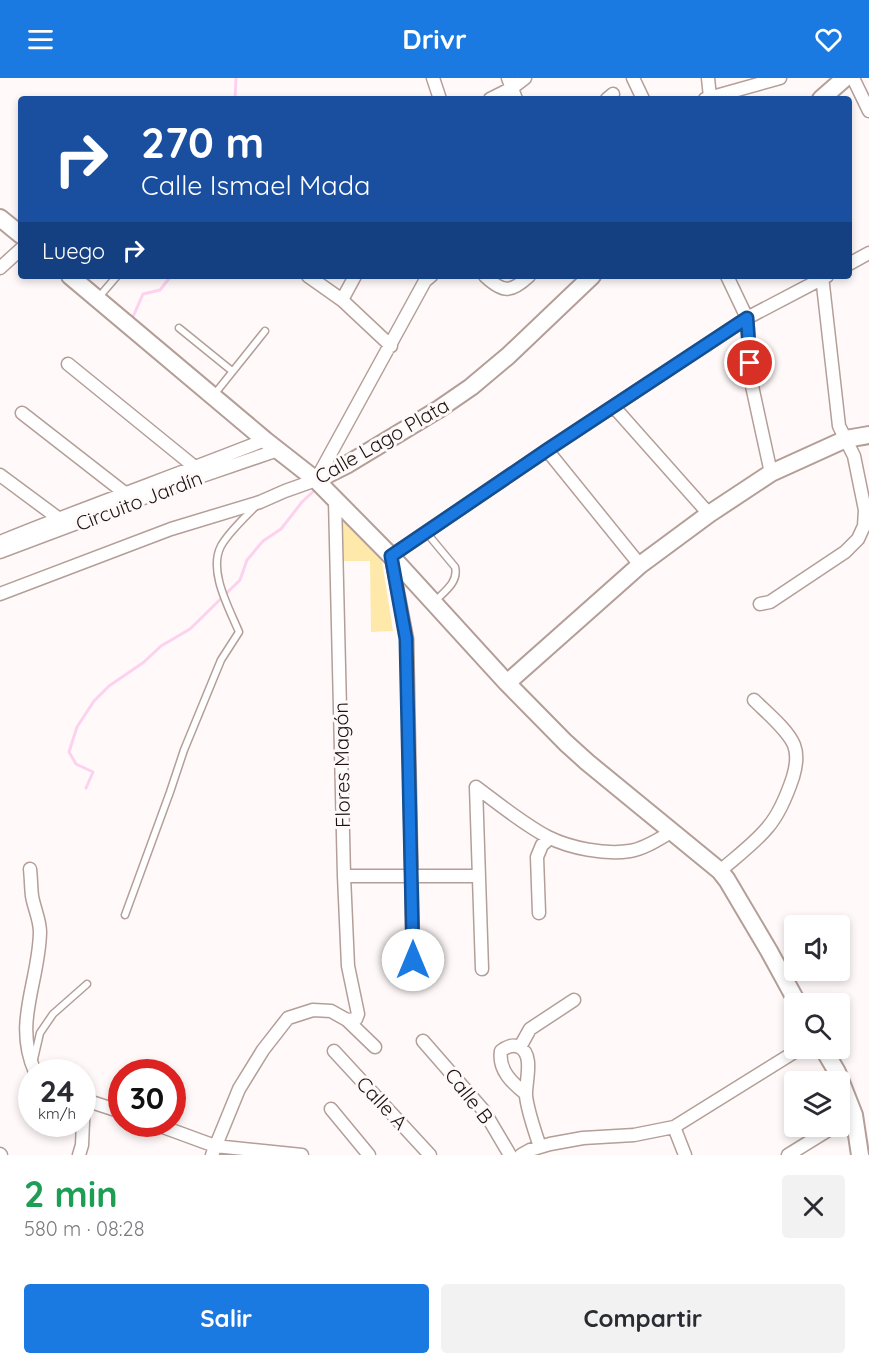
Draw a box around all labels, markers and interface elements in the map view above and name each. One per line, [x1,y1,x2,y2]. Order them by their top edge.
text: Drivr [402,22,467,56]
icon: menu [24,23,57,56]
icon: heart [812,23,845,56]
text: 270 m [141,116,264,169]
icon: right [42,120,120,198]
text: Calle Ismael Mada [141,168,370,202]
icon: right [117,234,150,267]
text: Luego [42,237,105,265]
pin [724,337,775,388]
icon: arrive [733,346,766,379]
street label: Calle Lago Plata [310,392,453,489]
street label: Circuito Jardín [72,465,206,536]
street label: Flores Magón [328,702,355,828]
map controls [784,915,850,1137]
button: sound [784,915,850,981]
position arrow [381,928,445,992]
button: search [784,993,850,1059]
speed limit sign: 30 [108,1059,186,1137]
street label: Calle B [440,1063,499,1129]
street label: Calle A [351,1071,413,1135]
button: layers [784,1071,850,1137]
text: 24 [40,1072,74,1110]
text: km/h [38,1104,76,1123]
text: 2 min [24,1171,118,1216]
button: close [782,1175,845,1238]
text: 580 m · 08:28 [24,1216,144,1241]
button: Salir [24,1284,429,1353]
button: Compartir [441,1284,845,1353]

